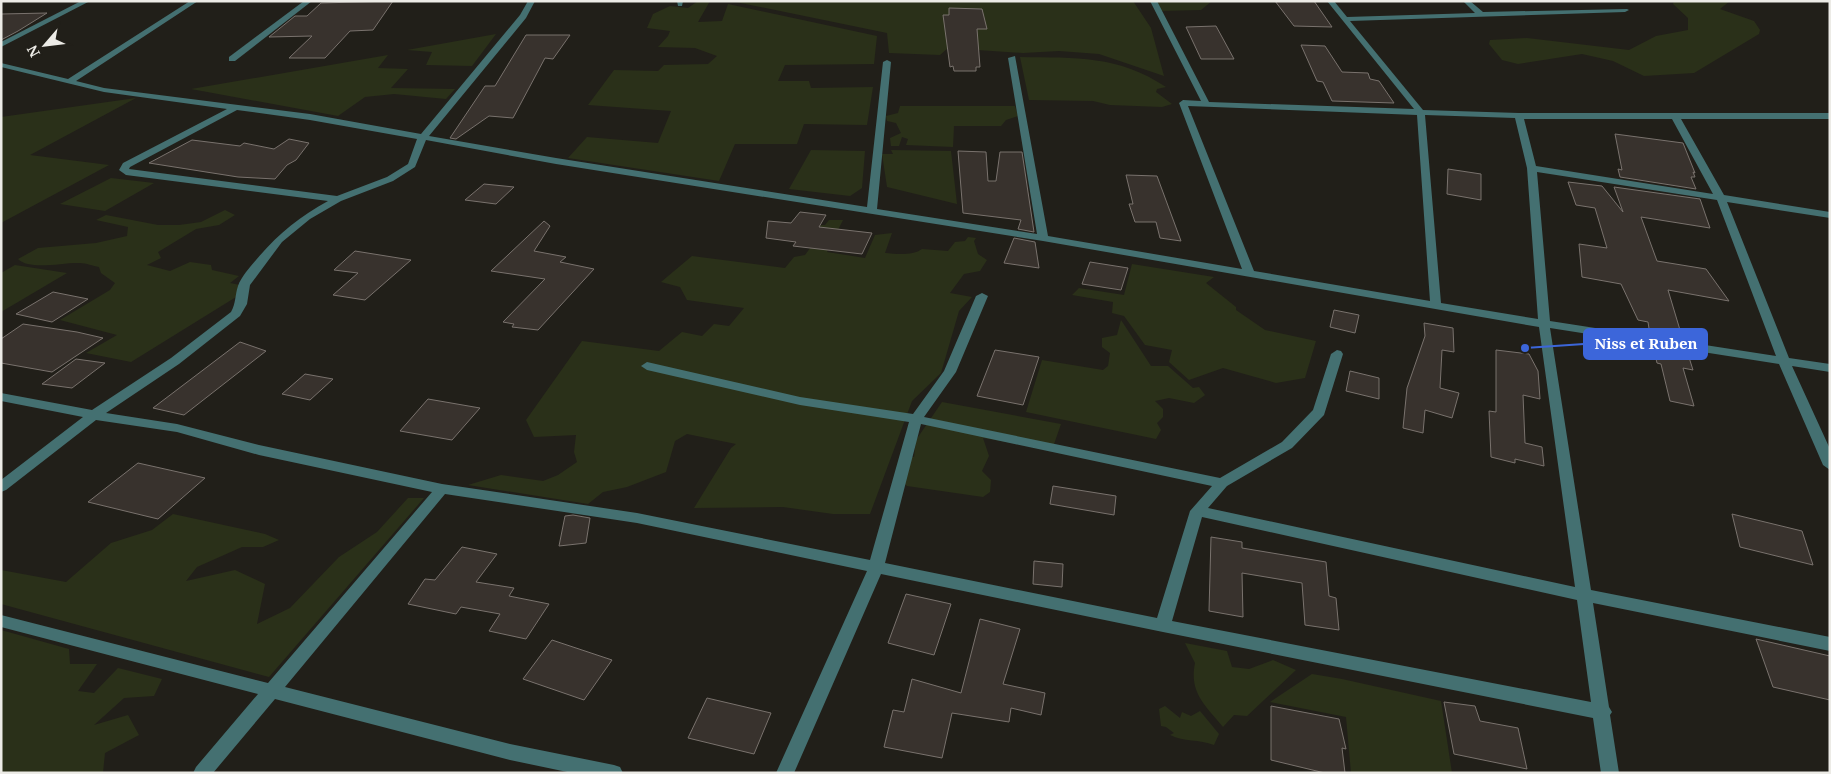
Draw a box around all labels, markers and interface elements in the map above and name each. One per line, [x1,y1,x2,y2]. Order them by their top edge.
north arrow [20,20,70,70]
text: N [22,42,44,61]
callout: Niss et Ruben [1584,329,1707,359]
text: Niss et Ruben [1595,333,1698,353]

